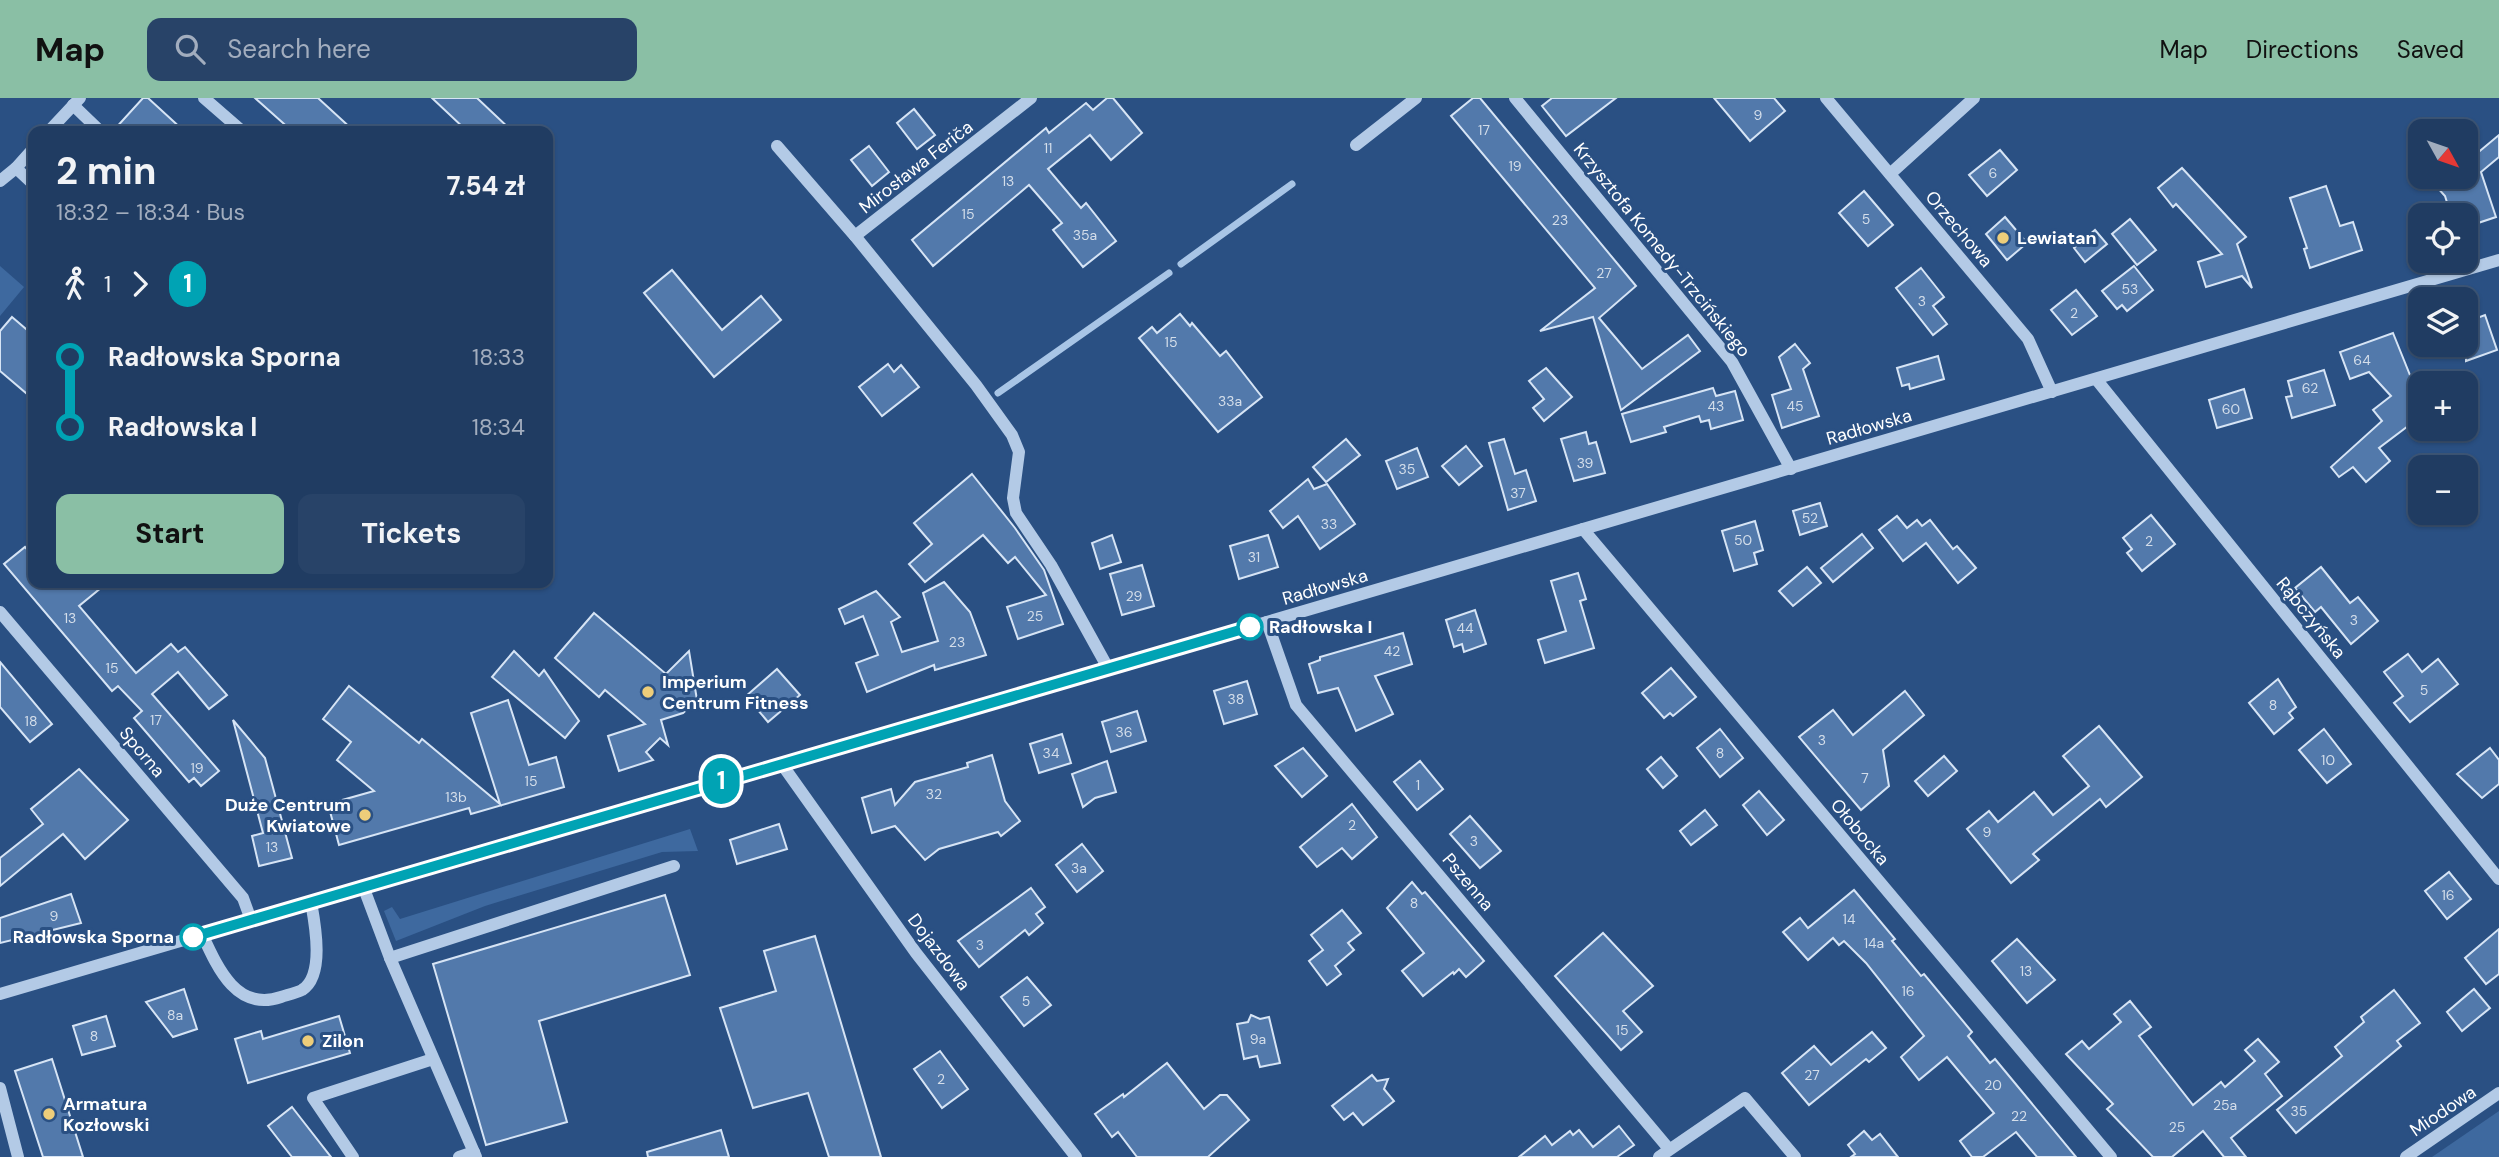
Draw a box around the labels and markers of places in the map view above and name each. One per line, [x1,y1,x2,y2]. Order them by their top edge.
place label: Lewiatan [2017,226,2097,250]
marker: Lewiatan [1995,230,2011,246]
marker: Radłowska I [1237,614,1263,640]
place label: Radłowska I [1269,615,1372,639]
place label: Imperium Centrum Fitness [662,670,808,715]
marker: Imperium Centrum Fitness [640,684,656,700]
place label: Duże Centrum Kwiatowe [225,793,351,838]
marker: Duże Centrum Kwiatowe [357,807,373,823]
marker: Radłowska Sporna [180,924,206,950]
place label: Radłowska Sporna [13,925,174,949]
place label: Zilon [322,1029,364,1053]
marker: Zilon [300,1033,316,1049]
place label: Armatura Kozłowski [63,1092,149,1137]
marker: Armatura Kozłowski [41,1106,57,1122]

